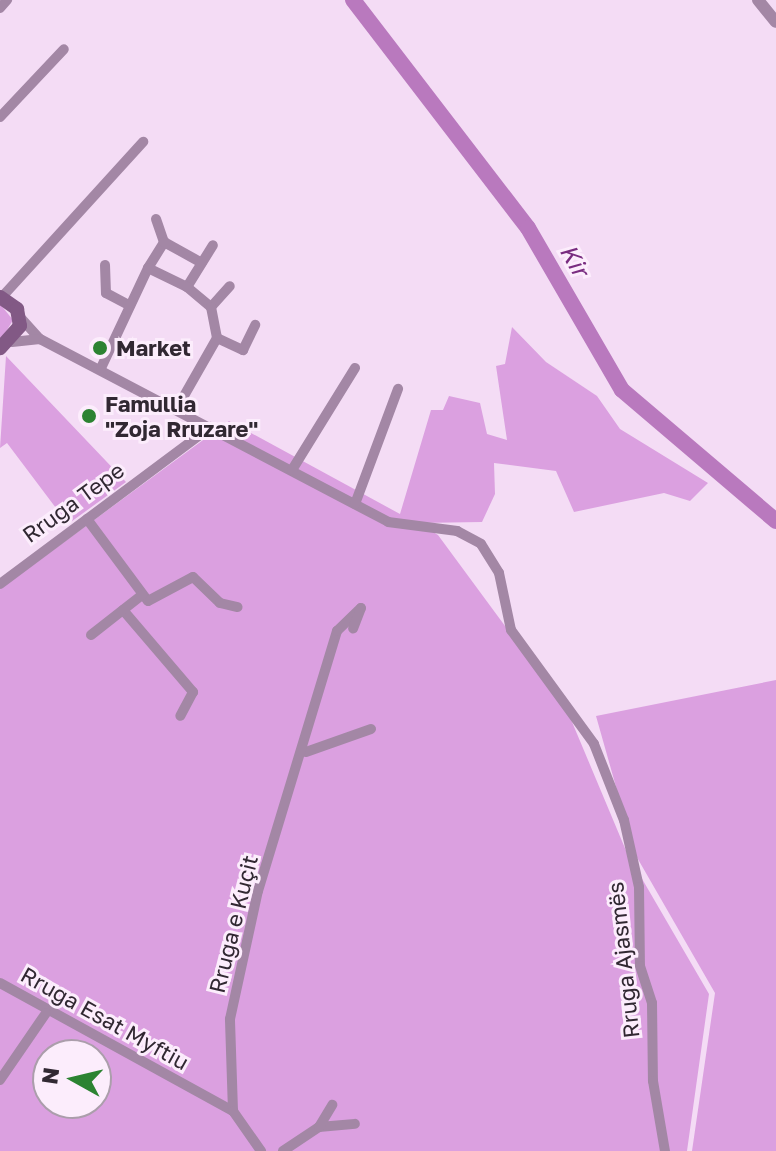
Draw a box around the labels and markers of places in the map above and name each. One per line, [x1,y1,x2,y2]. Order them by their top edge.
place label: Market [116,335,191,361]
marker: Market [91,339,109,357]
place label: Famullia "Zoja Rruzare" [105,390,258,442]
marker: Famullia "Zoja Rruzare" [80,407,98,425]

